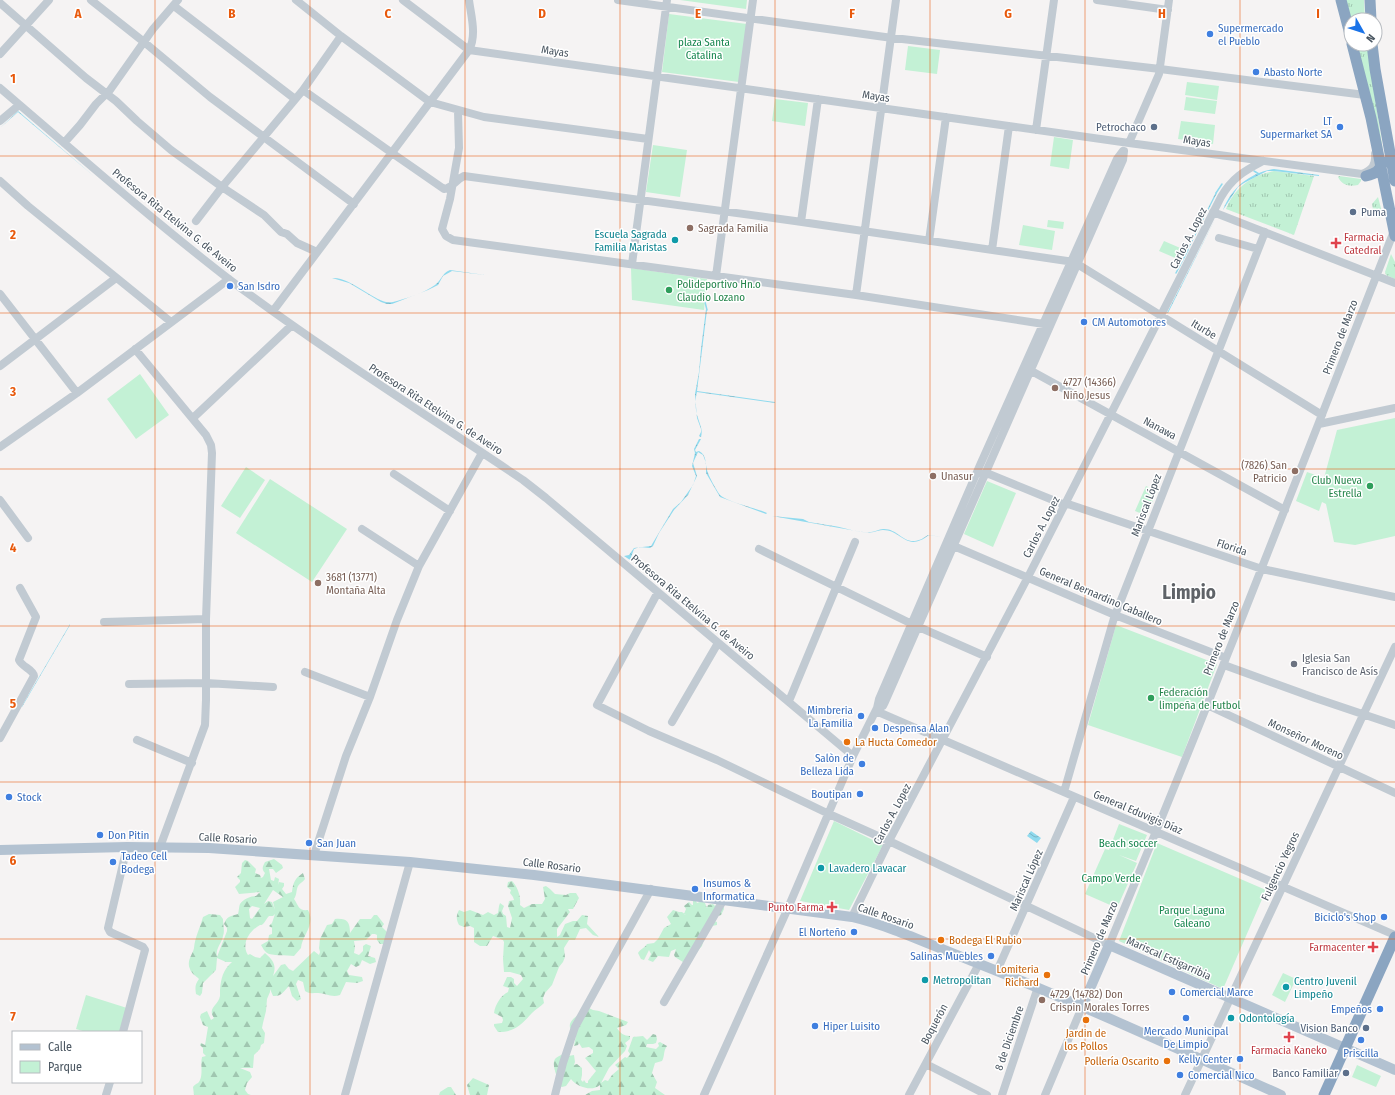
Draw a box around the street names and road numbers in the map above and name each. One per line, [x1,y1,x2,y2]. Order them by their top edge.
street label: Mayas [540,43,570,60]
street label: Mayas [861,88,891,105]
street label: Mayas [1182,133,1212,150]
street label: Profesora Rita Etelvina G. de Aveiro [110,166,240,275]
street label: Carlos A. Lopez [1167,205,1210,271]
street label: Primero de Marzo [1320,298,1361,376]
street label: Iturbe [1189,317,1219,342]
street label: Profesora Rita Etelvina G. de Aveiro [366,361,505,458]
street label: Nanawa [1141,414,1179,443]
street label: Mariscal López [1129,471,1165,538]
street label: Carlos A. Lopez [1020,494,1063,560]
street label: Florida [1215,536,1249,558]
street label: Profesora Rita Etelvina G. de Aveiro [628,552,757,663]
street label: General Bernardino Caballero [1037,565,1165,628]
street label: Primero de Marzo [1201,599,1242,677]
street label: Monseñor Moreno [1266,716,1346,763]
street label: Carlos A. Lopez [871,781,914,847]
street label: General Eduvigis Díaz [1091,788,1185,837]
street label: Fulgencio Yegros [1259,829,1302,903]
street label: Calle Rosario [198,830,258,847]
street label: Mariscal López [1007,847,1046,913]
street label: Calle Rosario [522,855,582,876]
street label: Primero de Marzo [1078,899,1121,977]
street label: Calle Rosario [856,901,916,932]
street label: Mariscal Estigarribia [1125,934,1213,983]
street label: Boquerón [918,1002,951,1047]
street label: 8 de Diciembre [992,1004,1027,1072]

